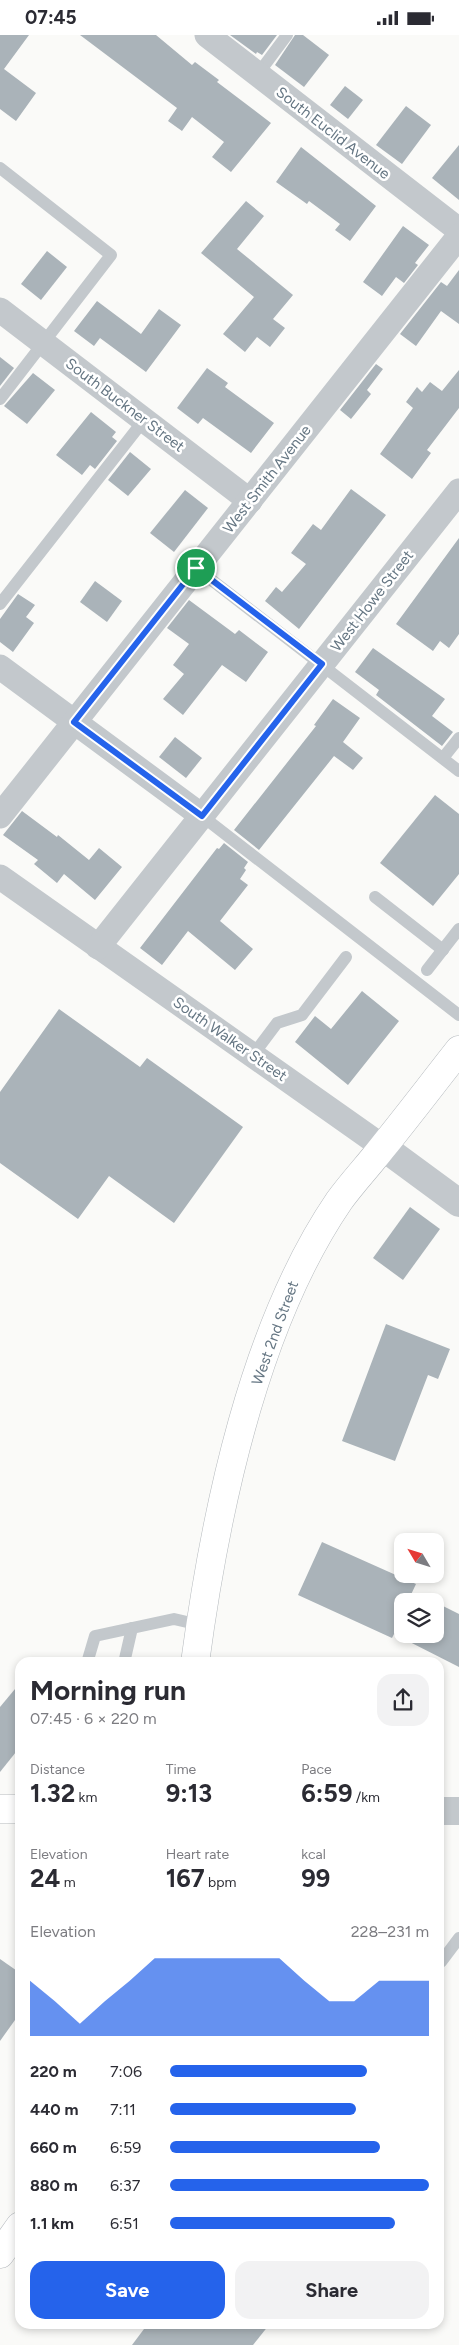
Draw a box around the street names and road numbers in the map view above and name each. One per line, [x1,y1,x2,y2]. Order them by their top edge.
street label: South Euclid Avenue [273,83,393,183]
street label: South Buckner Street [62,354,188,456]
street label: West Smith Avenue [219,421,315,537]
street label: West Howe Street [327,547,417,655]
street label: South Walker Street [170,993,291,1085]
street label: West 2nd Street [248,1278,302,1388]

